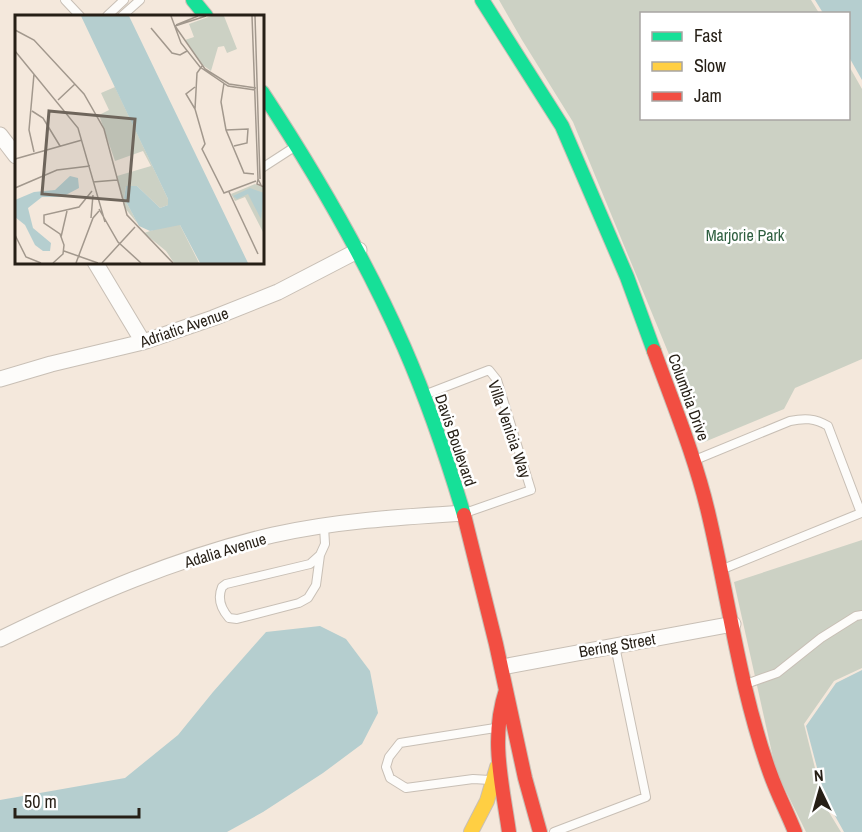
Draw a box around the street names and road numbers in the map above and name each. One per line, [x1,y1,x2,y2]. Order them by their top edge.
street label: Adriatic Avenue [136,302,231,353]
street label: Columbia Drive [663,350,715,444]
street label: Villa Venicia Way [483,377,537,481]
street label: Davis Boulevard [430,391,482,489]
street label: Adalia Avenue [180,527,269,573]
street label: Bering Street [577,627,657,663]

